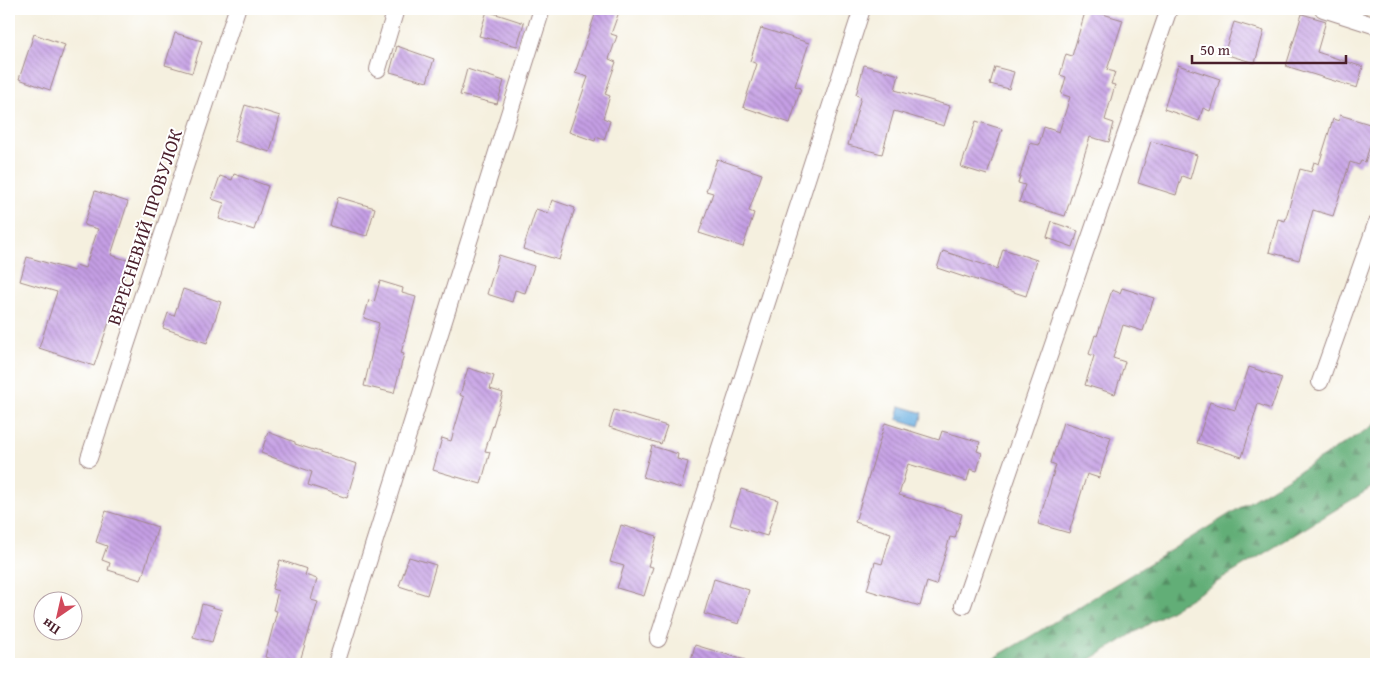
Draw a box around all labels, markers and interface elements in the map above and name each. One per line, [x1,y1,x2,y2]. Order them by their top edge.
scale bar [1192,32,1346,64]
text: 50 m [1200,39,1231,60]
street label: ВЕРЕСНЕВИЙ ПРОВУЛОК [99,125,189,329]
north arrow [32,590,82,640]
text: Пн [37,613,64,640]

